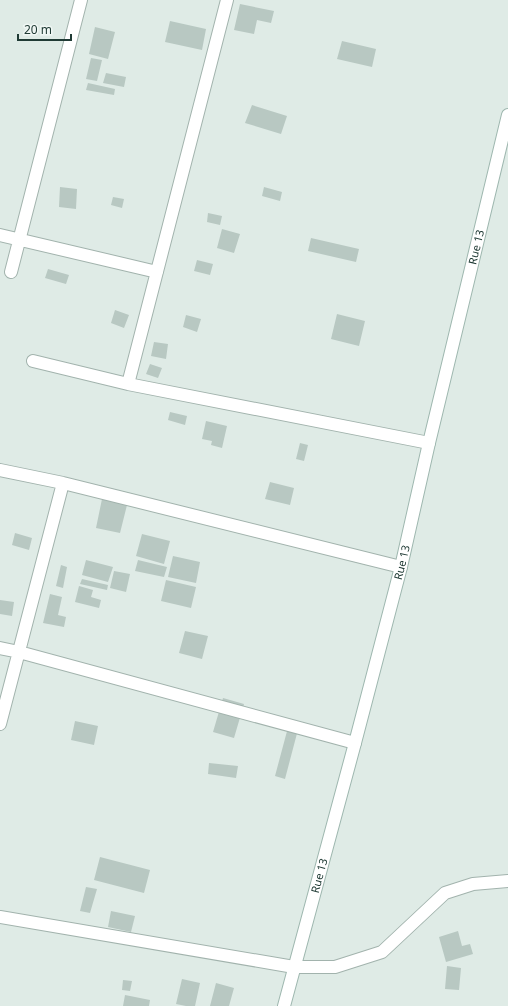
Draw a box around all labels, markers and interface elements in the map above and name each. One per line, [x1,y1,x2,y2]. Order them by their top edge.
scale bar [18,16,71,42]
text: 20 m [24,21,52,38]
street label: Rue 13 [464,228,487,266]
street label: Rue 13 [390,543,413,581]
street label: Rue 13 [307,857,331,895]

